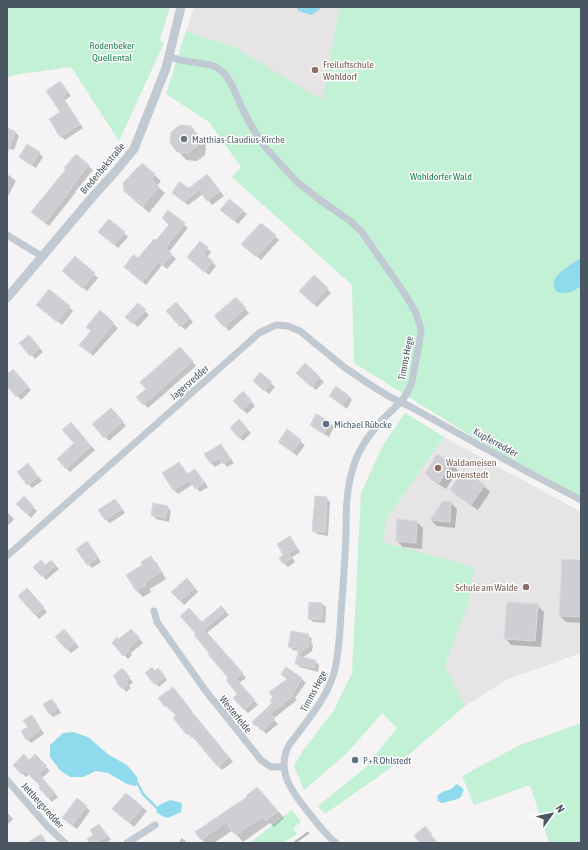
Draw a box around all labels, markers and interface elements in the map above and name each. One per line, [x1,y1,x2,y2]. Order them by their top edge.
park label: Rodenbeker Quellental [90,40,135,63]
place label: Freiluftschule Wohldorf [323,59,374,82]
marker: Freiluftschule Wohldorf [310,65,320,75]
marker: Matthias-Claudius-Kirche [179,134,189,144]
place label: Matthias-Claudius-Kirche [192,134,285,145]
street label: Bredenbekstraße [78,140,127,196]
park label: Wohldorfer Wald [410,171,472,182]
street label: Timms Hege [396,335,415,381]
street label: Jagersredder [168,362,212,402]
marker: Michael Rübcke [321,419,331,429]
place label: Michael Rübcke [334,419,392,430]
street label: Kupferredder [472,426,521,460]
place label: Waldameisen Duvenstedt [446,457,497,480]
marker: Waldameisen Duvenstedt [433,463,443,473]
place label: Schule am Walde [455,582,518,593]
marker: Schule am Walde [521,582,531,592]
street label: Timms Hege [298,668,329,714]
street label: Westerfelde [217,694,254,735]
marker: P+R Ohlstedt [350,755,360,765]
place label: P+R Ohlstedt [363,755,411,766]
street label: Jettbergsredder [19,780,67,831]
north arrow [532,794,572,834]
text: N [554,803,567,815]

